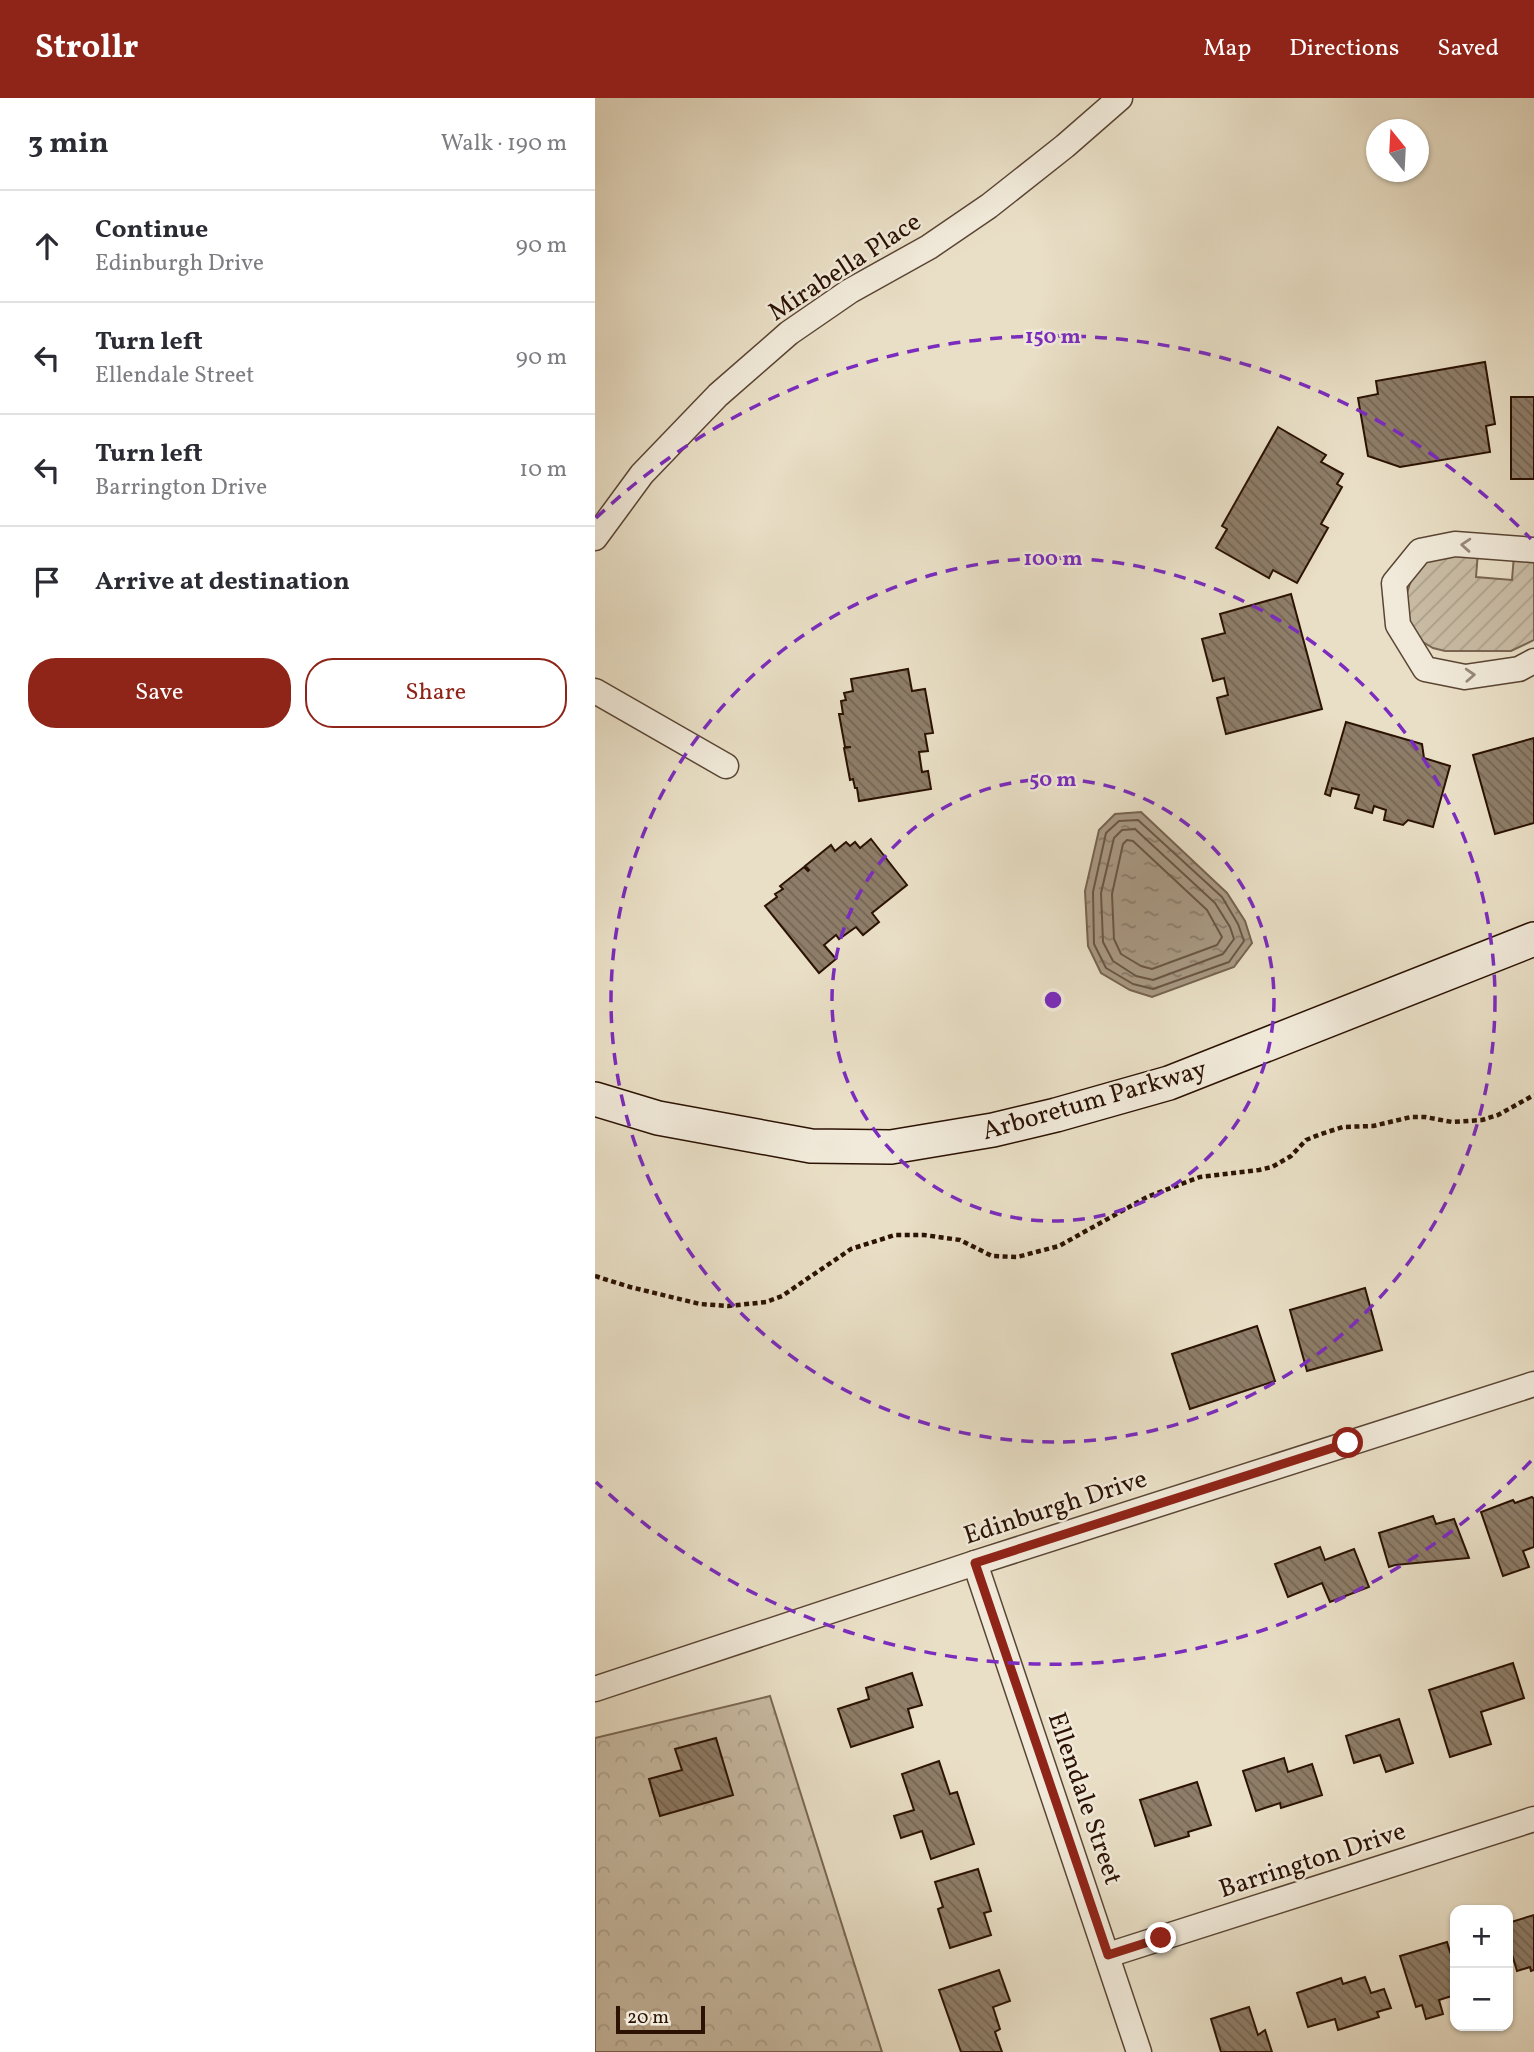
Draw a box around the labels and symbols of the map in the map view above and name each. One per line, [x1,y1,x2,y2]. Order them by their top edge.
north arrow [1366,119,1429,182]
street label: Mirabella Place [762,205,929,331]
text: 150 m [1025,323,1081,352]
one-way arrow [1460,537,1471,552]
text: 100 m [1023,545,1083,574]
one-way arrow [1464,667,1475,682]
text: 50 m [1029,766,1077,795]
centre of rings [1041,988,1065,1012]
street label: Arboretum Parkway [978,1052,1211,1150]
route start [1332,1427,1363,1458]
street label: Edinburgh Drive [959,1461,1152,1555]
street label: Ellendale Street [1038,1708,1130,1890]
street label: Barrington Drive [1215,1814,1411,1908]
route end [1145,1922,1176,1953]
scale bar [616,2003,705,2035]

